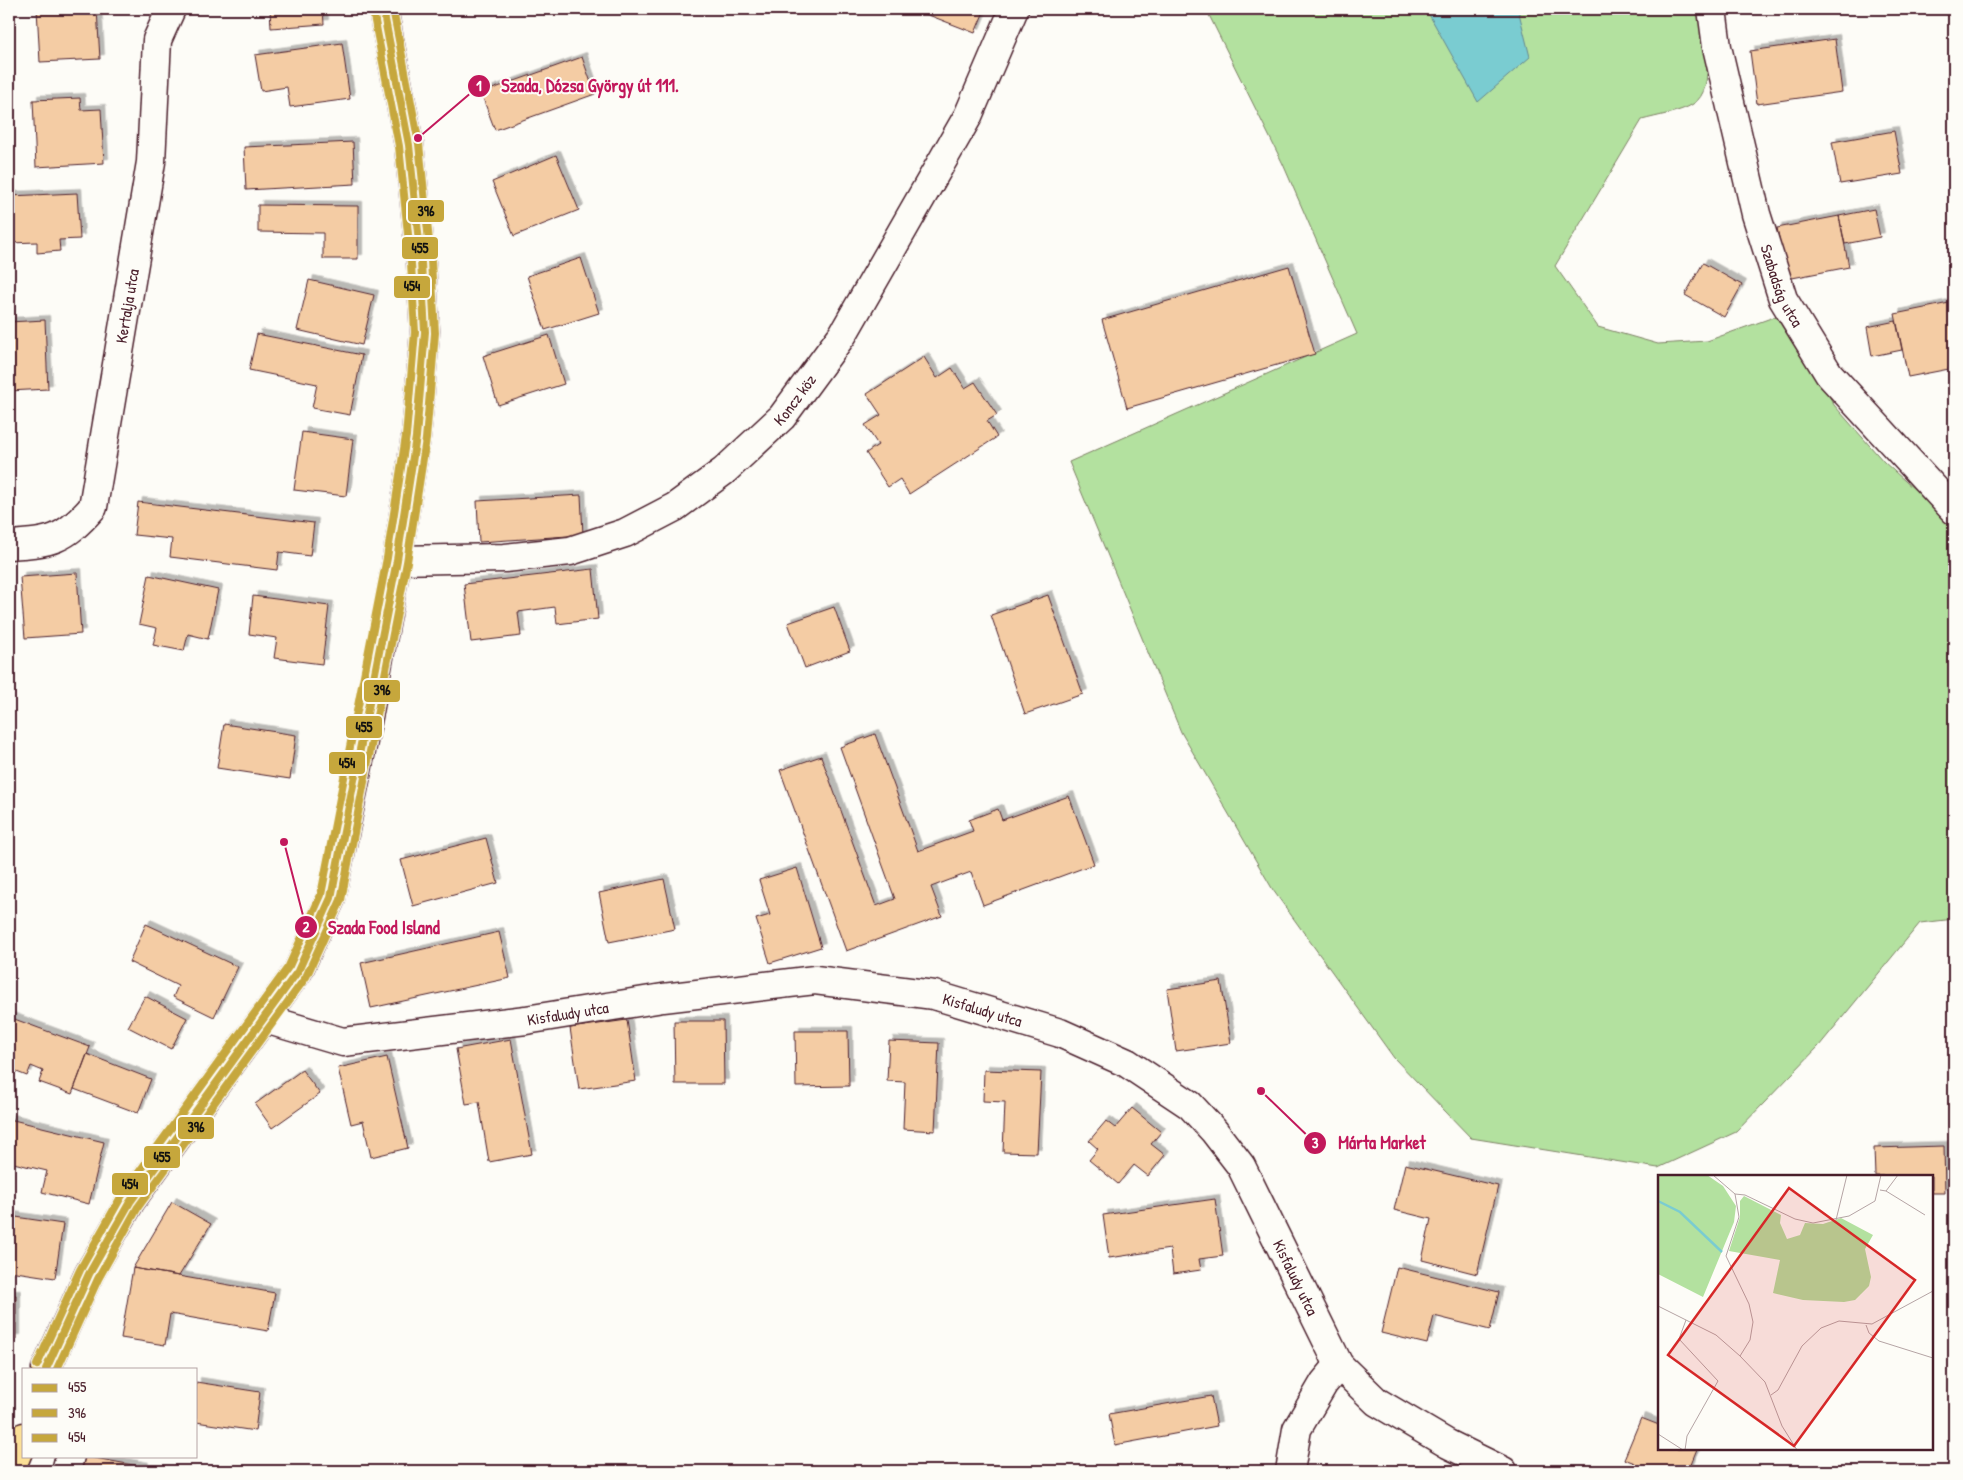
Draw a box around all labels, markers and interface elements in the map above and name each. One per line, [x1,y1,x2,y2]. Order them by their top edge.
callout: Szada, Dózsa György út 111. [467,69,689,102]
text: Szada, Dózsa György út 111. [501,73,679,99]
text: 1 [476,75,482,96]
line badge: 396 [407,199,445,223]
text: 396 [418,201,435,220]
line badge: 455 [401,236,439,260]
text: 455 [411,238,429,257]
street label: Szabadság utca [1755,242,1808,331]
street label: Kertalja utca [110,267,144,345]
line badge: 454 [393,275,431,299]
text: 454 [404,276,421,295]
street label: Koncz köz [769,370,821,431]
line badge: 396 [363,679,401,703]
text: 396 [374,680,391,699]
line badge: 455 [345,715,383,739]
text: 455 [355,717,373,736]
line badge: 454 [328,751,366,775]
text: 454 [339,753,356,772]
callout: Szada Food Island [293,911,450,944]
text: Szada Food Island [328,915,440,940]
text: 2 [302,916,310,937]
street label: Kisfaludy utca [940,987,1025,1032]
street label: Kisfaludy utca [526,996,610,1031]
line badge: 396 [177,1116,215,1140]
text: 396 [188,1117,205,1136]
callout: Márta Market [1303,1127,1435,1160]
text: Márta Market [1338,1130,1427,1155]
text: 3 [1312,1132,1319,1153]
line badge: 455 [143,1145,181,1169]
text: 455 [153,1147,171,1166]
line badge: 454 [111,1172,149,1196]
text: 454 [122,1174,139,1193]
inset map [1658,1175,1933,1450]
street label: Kisfaludy utca [1268,1236,1324,1319]
legend [22,1368,198,1458]
text: 455 [68,1376,87,1397]
text: 396 [68,1402,86,1423]
text: 454 [68,1426,86,1447]

